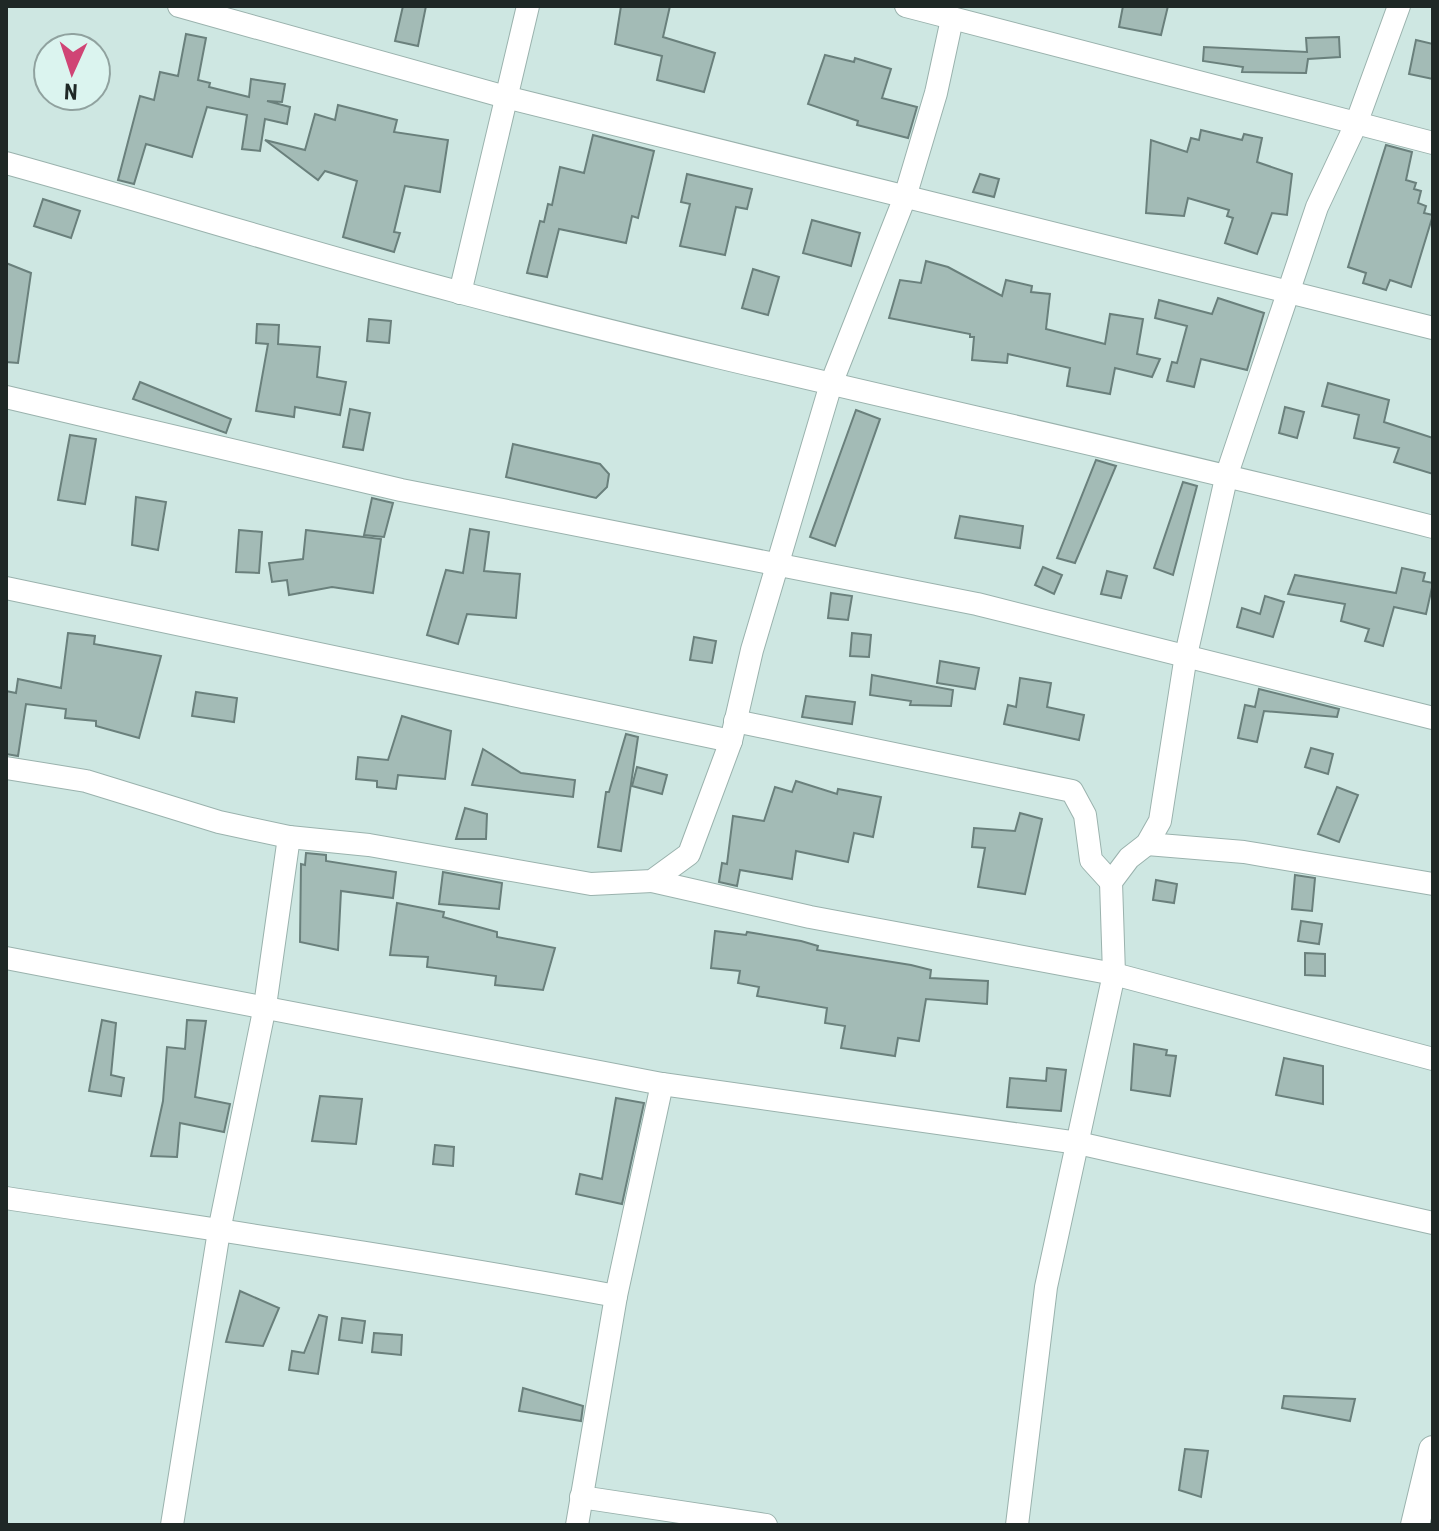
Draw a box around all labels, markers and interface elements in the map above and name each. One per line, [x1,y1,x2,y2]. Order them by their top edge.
north arrow [32,32,112,112]
text: N [64,79,78,104]

